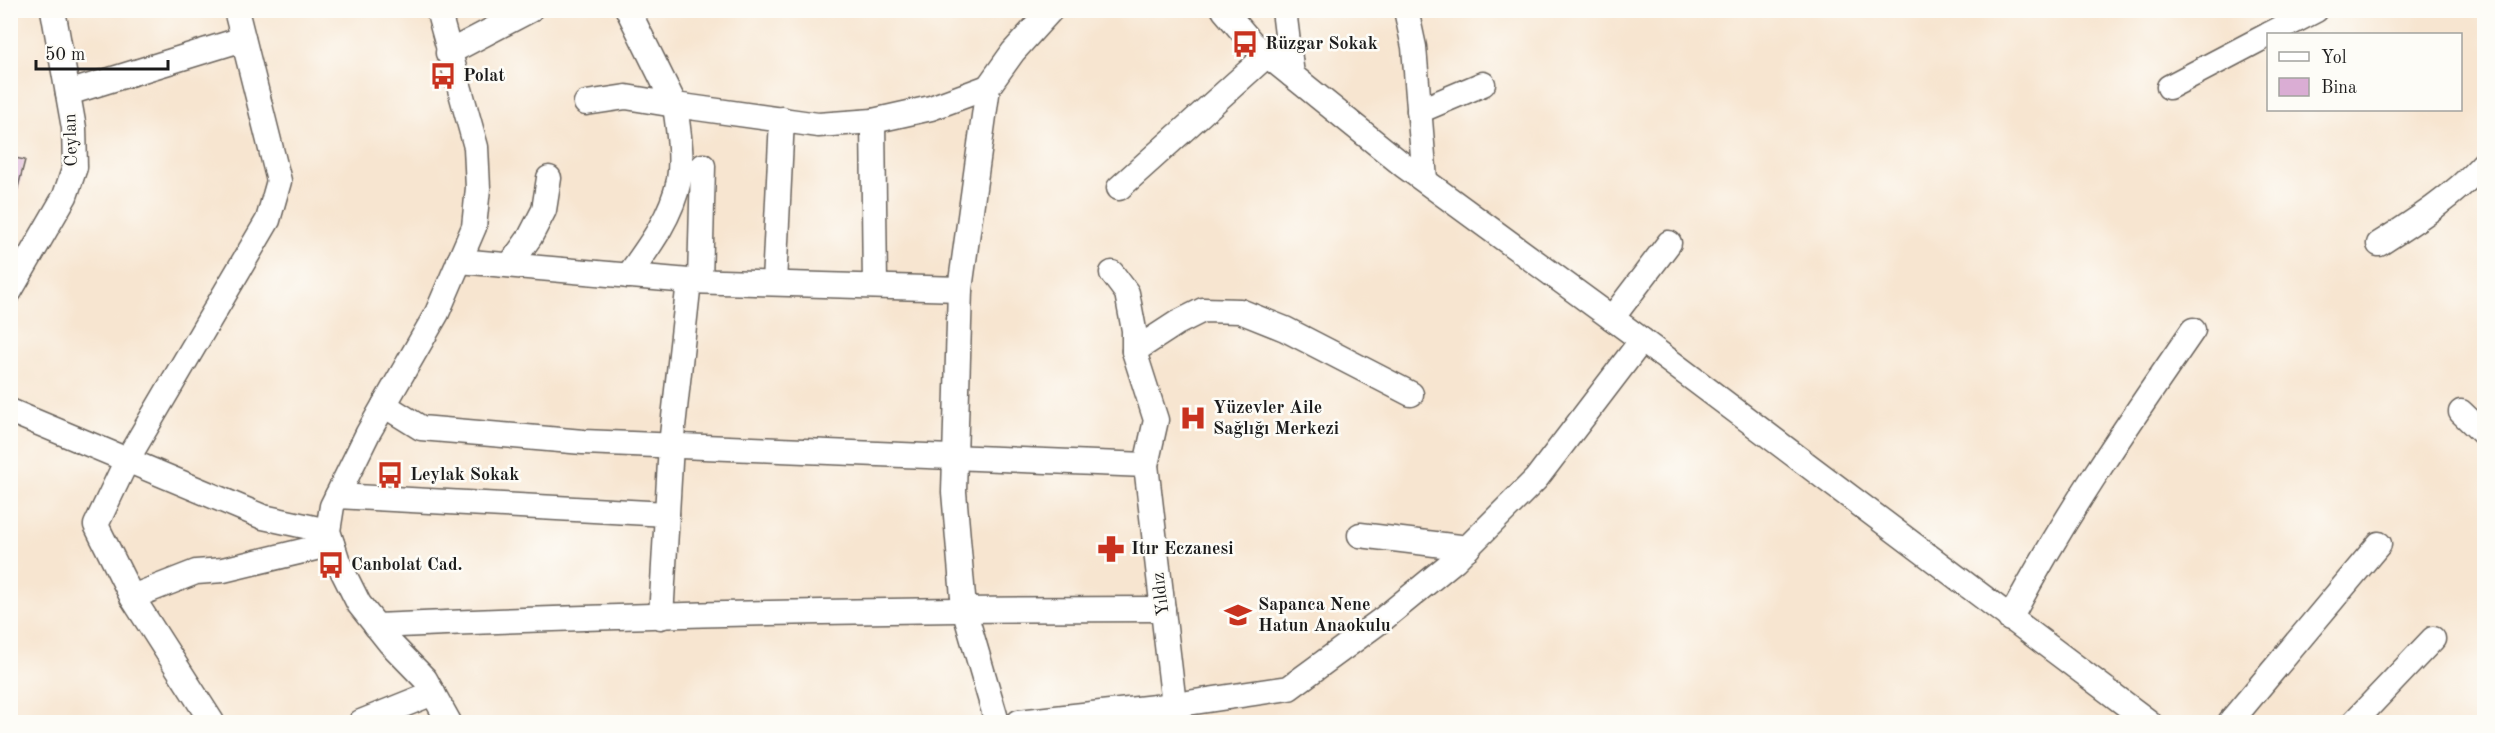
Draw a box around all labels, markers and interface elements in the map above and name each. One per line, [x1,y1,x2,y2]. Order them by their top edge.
bus stop icon: Rüzgar Sokak [1230,29,1260,59]
scale bar [36,33,168,71]
legend [2267,33,2462,111]
place label: Rüzgar Sokak [1265,35,1378,53]
text: 50 m [45,46,85,64]
text: Yol [2321,49,2347,67]
bus stop icon: Polat [428,61,458,91]
place label: Polat [463,67,505,85]
text: Bina [2321,79,2357,97]
street label: Ceylan [61,113,81,167]
place label: Yüzevler Aile Sağlığı Merkezi [1213,399,1339,438]
hospital icon: Yüzevler Aile Sağlığı Merkezi [1178,403,1208,433]
bus stop icon: Leylak Sokak [375,460,405,490]
place label: Leylak Sokak [410,466,519,484]
pharmacy icon: Itır Eczanesi [1096,534,1126,564]
place label: Itır Eczanesi [1131,540,1234,558]
bus stop icon: Canbolat Cad. [316,550,346,580]
place label: Canbolat Cad. [351,556,463,574]
street label: Yıldız [1149,571,1173,617]
place label: Sapanca Nene Hatun Anaokulu [1258,596,1391,635]
school or university icon: Sapanca Nene Hatun Anaokulu [1223,600,1253,630]

